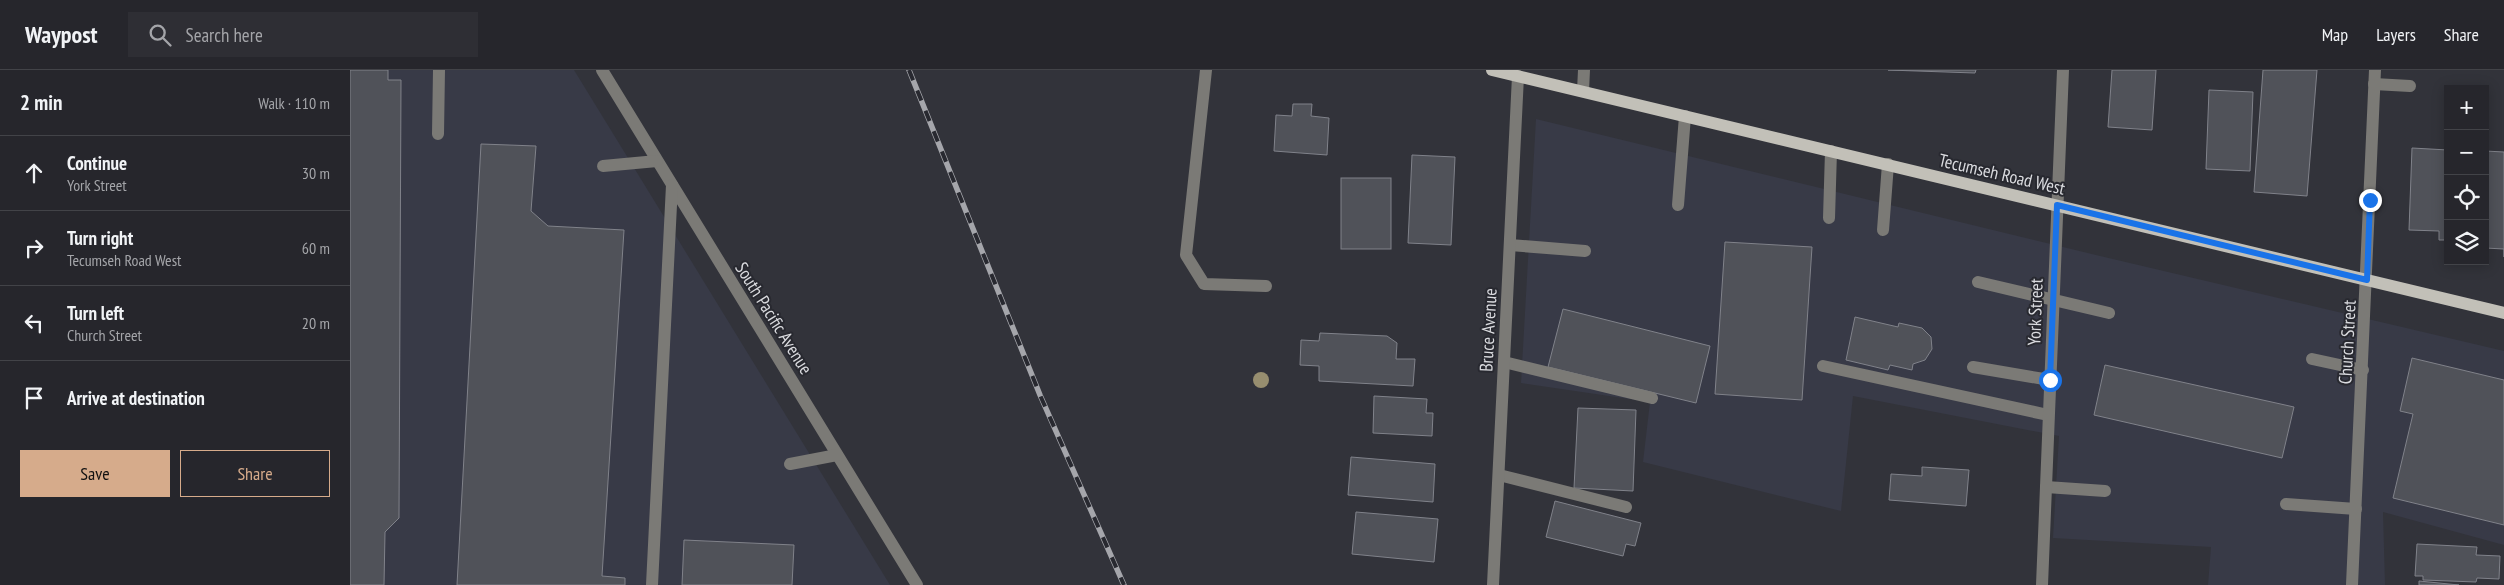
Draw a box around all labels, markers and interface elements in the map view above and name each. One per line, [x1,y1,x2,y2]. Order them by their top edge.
search box [128,12,478,57]
text: Waypost [25,19,98,50]
icon: search [146,21,174,49]
text: Search here [186,23,263,47]
text: Map [2322,23,2348,46]
text: Layers [2376,23,2416,46]
text: Share [2444,23,2479,46]
map controls [2444,85,2489,265]
button: + [2444,85,2489,130]
text: 2 min [20,89,62,116]
text: Walk · 110 m [258,93,330,113]
button: − [2444,130,2489,175]
street label: Tecumseh Road West [1937,148,2067,200]
text: Continue [67,151,127,175]
icon: ahead [20,159,48,187]
text: 30 m [302,163,330,183]
text: York Street [67,175,127,195]
button: locate [2444,175,2489,220]
route end [2359,189,2382,212]
button: layers [2444,220,2489,265]
text: Turn right [67,226,133,250]
icon: right [20,234,48,262]
text: 60 m [302,238,330,258]
text: Tecumseh Road West [67,250,182,270]
street label: South Pacific Avenue [730,258,818,378]
street label: York Street [2022,278,2048,346]
street label: Bruce Avenue [1474,288,1502,372]
street label: Church Street [2333,299,2361,385]
text: Turn left [67,301,124,325]
icon: left [20,309,48,337]
text: 20 m [302,313,330,333]
text: Church Street [67,325,142,345]
route start [2039,369,2062,392]
icon: arrive [20,384,48,412]
text: Arrive at destination [67,386,205,410]
button: Save [20,450,170,497]
button: Share [180,450,330,497]

